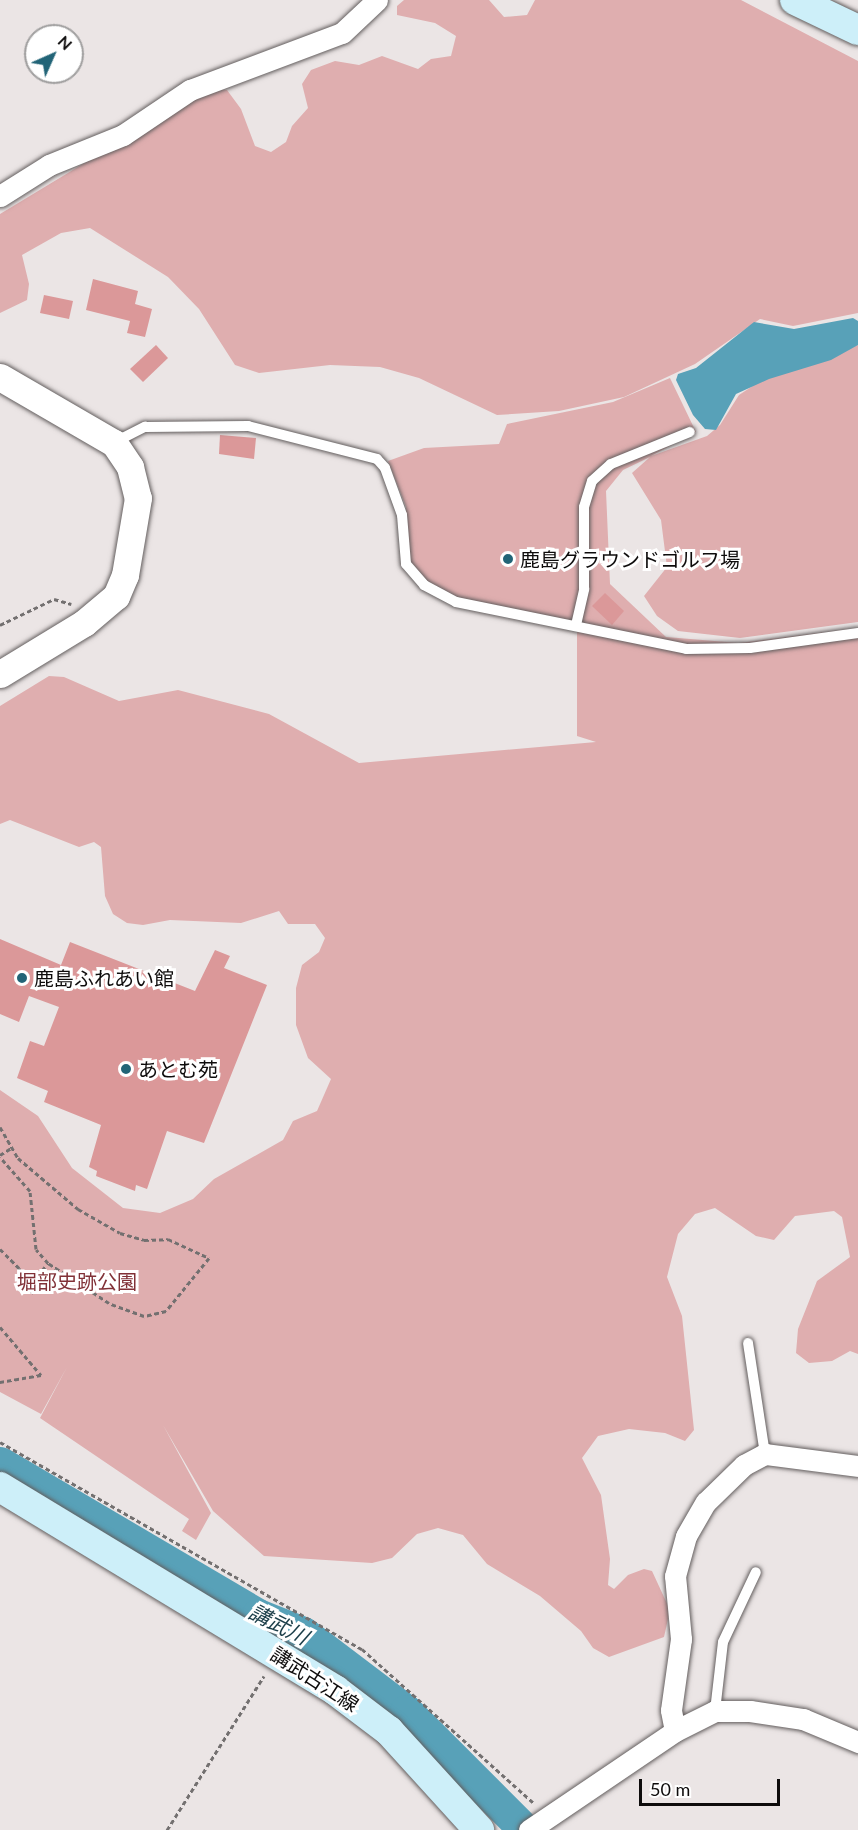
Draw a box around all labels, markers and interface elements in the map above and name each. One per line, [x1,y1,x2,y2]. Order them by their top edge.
north arrow [24,24,84,84]
text: N [55,31,77,53]
place label: 鹿島グラウンドゴルフ場 [520,547,740,571]
marker: 鹿島グラウンドゴルフ場 [501,552,515,566]
place label: 鹿島ふれあい館 [34,966,174,990]
marker: 鹿島ふれあい館 [15,971,29,985]
place label: あとむ苑 [138,1057,218,1081]
marker: あとむ苑 [119,1062,133,1076]
park label: 堀部史跡公園 [17,1269,137,1293]
water label: 講武川 [245,1598,313,1650]
street label: 講武古江線 [267,1642,363,1716]
scale bar [642,1767,783,1805]
text: 50 m [650,1778,690,1800]

